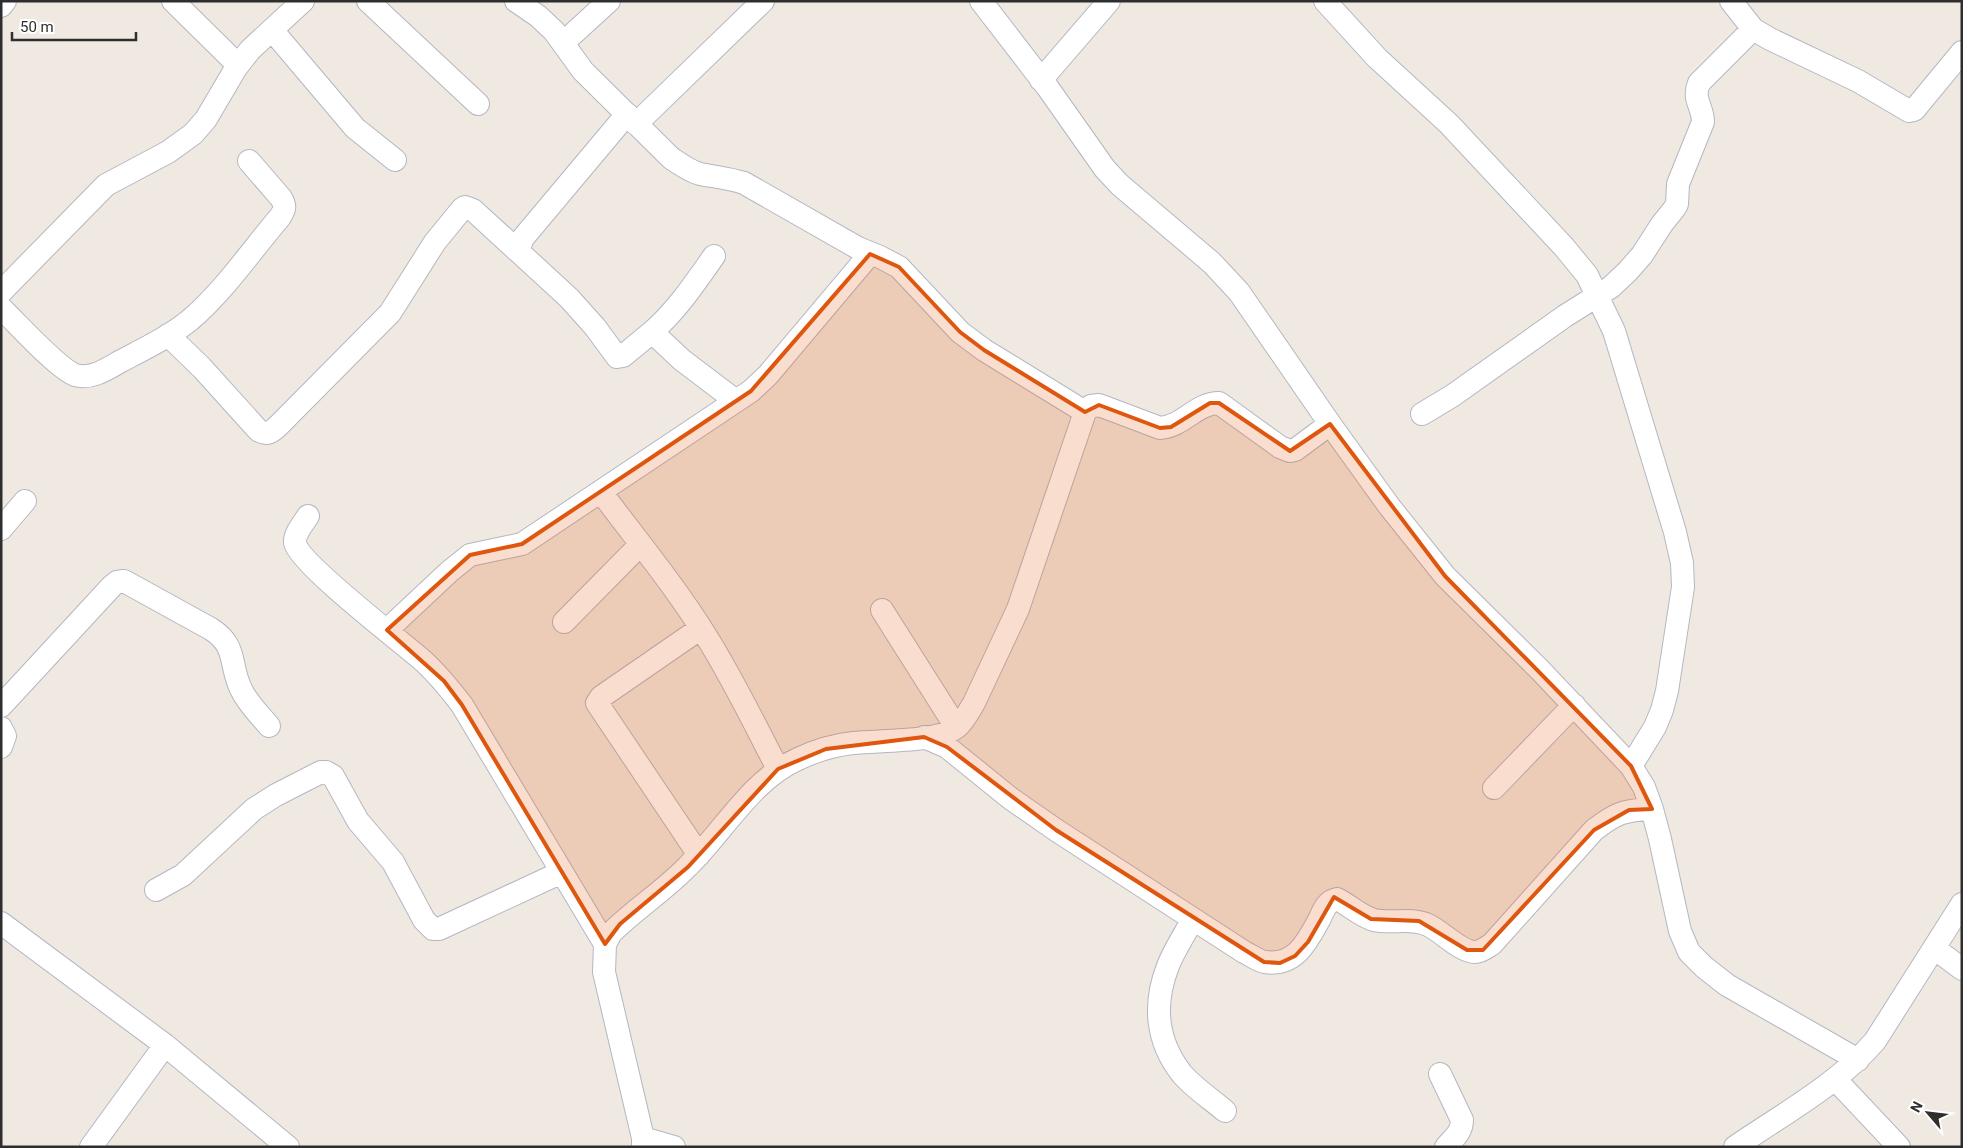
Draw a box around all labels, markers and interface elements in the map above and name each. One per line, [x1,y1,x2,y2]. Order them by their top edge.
scale bar [12,10,136,42]
text: 50 m [20,18,54,36]
north arrow [1903,1088,1953,1138]
text: N [1907,1099,1926,1115]

